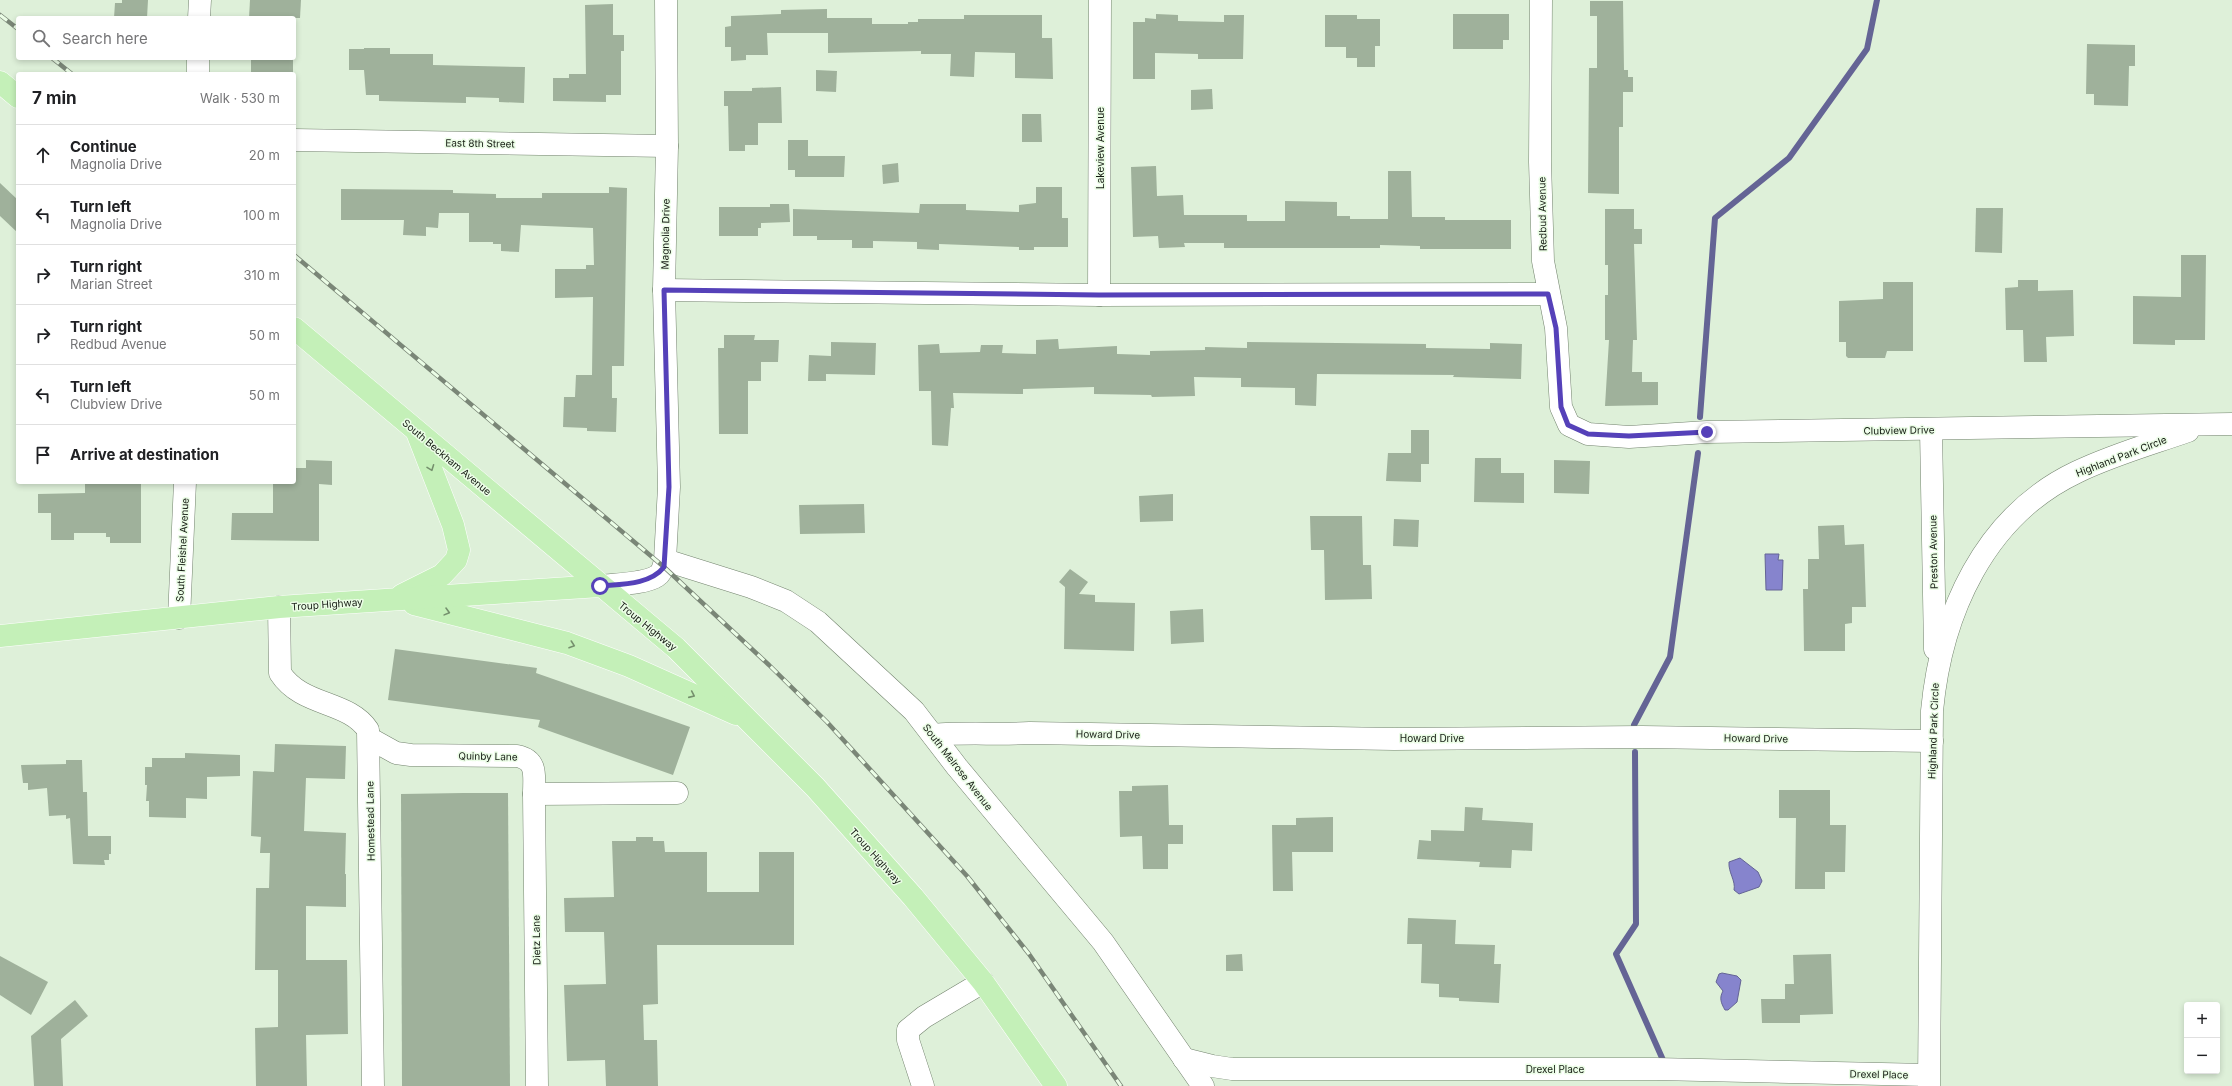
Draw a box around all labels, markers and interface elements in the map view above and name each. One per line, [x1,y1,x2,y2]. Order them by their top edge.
search box [16,16,296,60]
icon: search [30,27,52,49]
text: Search here [62,29,148,48]
text: 7 min [32,88,77,108]
text: Walk · 530 m [200,90,280,106]
street label: Lakeview Avenue [1094,107,1106,189]
street label: East 8th Street [445,136,516,150]
text: Continue [70,137,137,156]
icon: ahead [32,144,54,166]
text: 20 m [249,147,280,163]
text: Magnolia Drive [70,156,162,172]
street label: Redbud Avenue [1535,177,1549,251]
text: Turn left [70,197,131,216]
street label: Magnolia Drive [658,198,672,269]
icon: left [32,204,54,226]
text: 100 m [243,207,280,223]
text: Magnolia Drive [70,216,162,232]
text: Turn right [70,257,142,276]
icon: right [32,264,54,286]
text: 310 m [243,267,280,283]
text: Marian Street [70,276,153,292]
text: Turn right [70,317,142,336]
icon: right [32,324,54,346]
text: 50 m [249,327,280,343]
text: Redbud Avenue [70,336,167,352]
text: Turn left [70,377,131,396]
icon: left [32,384,54,406]
text: 50 m [249,387,280,403]
text: Clubview Drive [70,396,162,412]
street label: South Beckham Avenue [400,416,494,498]
route end [1698,423,1716,441]
street label: Clubview Drive [1863,423,1935,437]
street label: Highland Park Circle [2074,433,2168,479]
icon: arrive [32,444,54,466]
text: Arrive at destination [70,445,219,464]
one-way arrow [426,464,434,472]
street label: South Fleishel Avenue [173,497,191,602]
street label: Preston Avenue [1926,515,1940,589]
route start [591,577,609,595]
street label: Troup Highway [291,595,363,612]
street label: Troup Highway [616,599,680,653]
one-way arrow [443,608,450,616]
one-way arrow [569,641,576,649]
street label: Highland Park Circle [1925,683,1941,779]
one-way arrow [688,690,696,698]
street label: South Melrose Avenue [921,721,996,813]
street label: Howard Drive [1076,727,1140,741]
street label: Howard Drive [1724,731,1788,745]
street label: Howard Drive [1400,732,1464,744]
street label: Quinby Lane [458,749,518,763]
street label: Homestead Lane [363,781,377,861]
street label: Troup Highway [848,825,905,887]
street label: Dietz Lane [530,915,542,965]
map controls [2184,1002,2220,1074]
button: + [2184,1002,2220,1038]
button: − [2184,1038,2220,1074]
street label: Drexel Place [1526,1063,1585,1075]
street label: Drexel Place [1850,1067,1909,1081]

